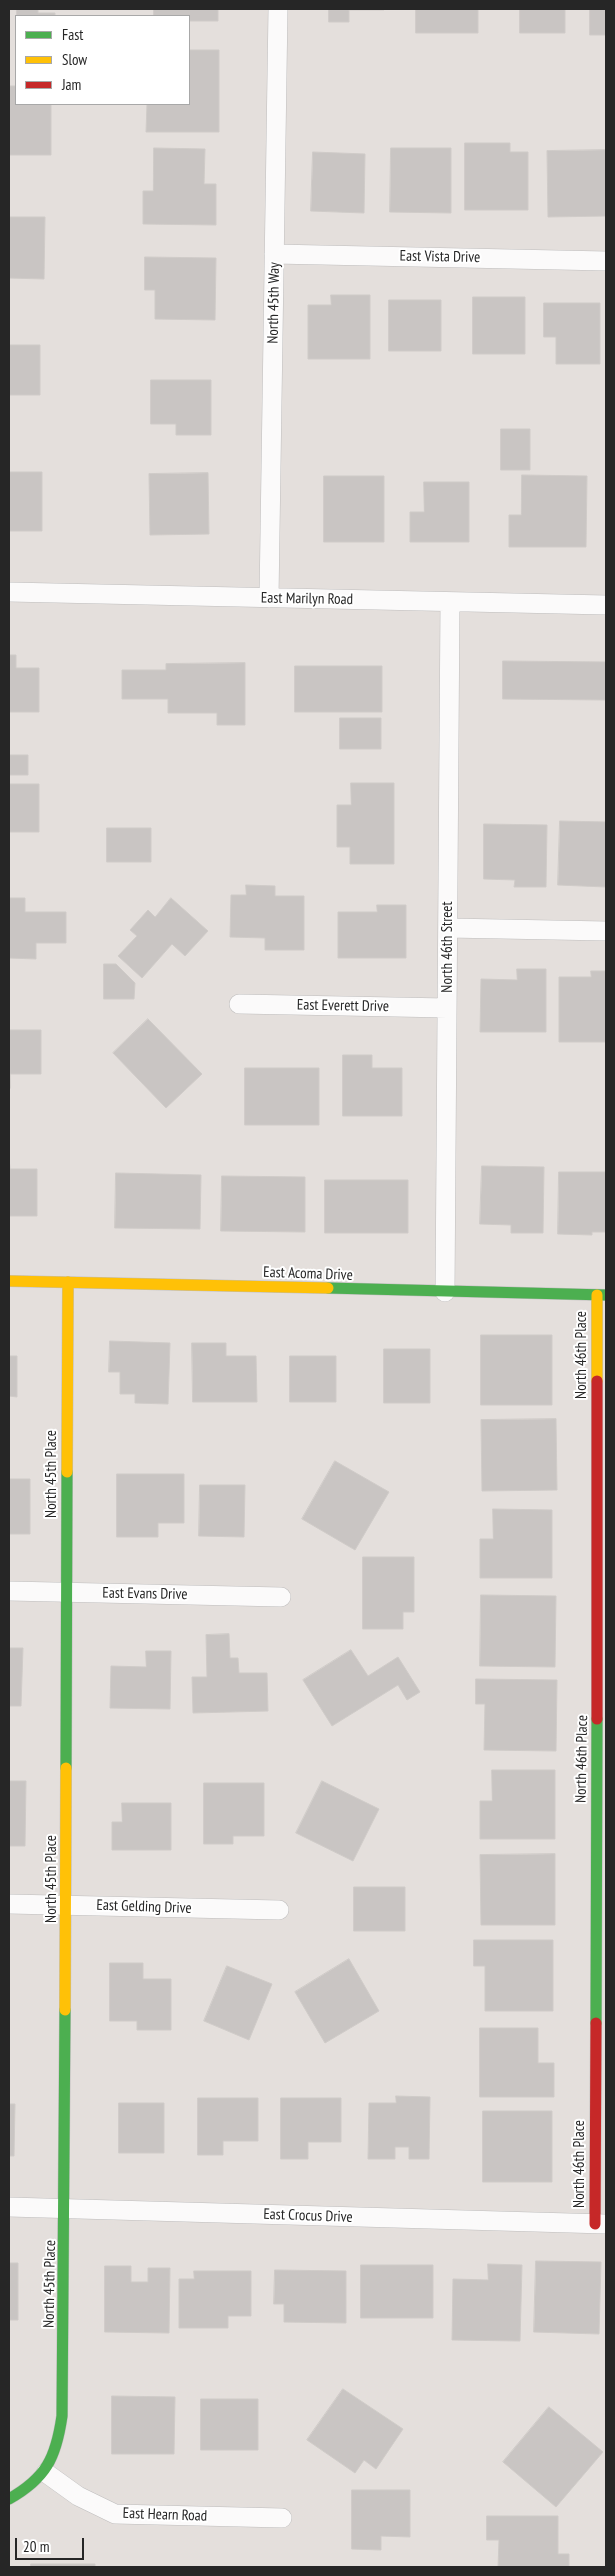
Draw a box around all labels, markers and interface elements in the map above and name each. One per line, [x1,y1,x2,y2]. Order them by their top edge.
legend [15,15,190,105]
text: Fast [62,25,83,44]
text: Slow [62,50,87,69]
text: Jam [62,75,81,94]
street label: East Vista Drive [400,247,480,267]
street label: North 45th Way [264,262,284,344]
street label: East Marilyn Road [261,589,353,609]
street label: North 46th Street [439,901,457,993]
street label: East Everett Drive [297,996,389,1016]
street label: East Acoma Drive [263,1263,353,1285]
street label: North 46th Place [573,1311,591,1399]
street label: North 45th Place [43,1430,61,1518]
street label: East Evans Drive [102,1584,188,1604]
street label: North 46th Place [572,1715,592,1803]
street label: North 45th Place [43,1835,61,1923]
street label: East Gelding Drive [96,1896,192,1918]
street label: North 46th Place [571,2120,589,2208]
street label: East Crocus Drive [263,2205,353,2227]
street label: North 45th Place [40,2240,60,2328]
street label: East Hearn Road [122,2505,208,2525]
scale bar [18,2528,86,2560]
text: 20 m [23,2537,49,2556]

